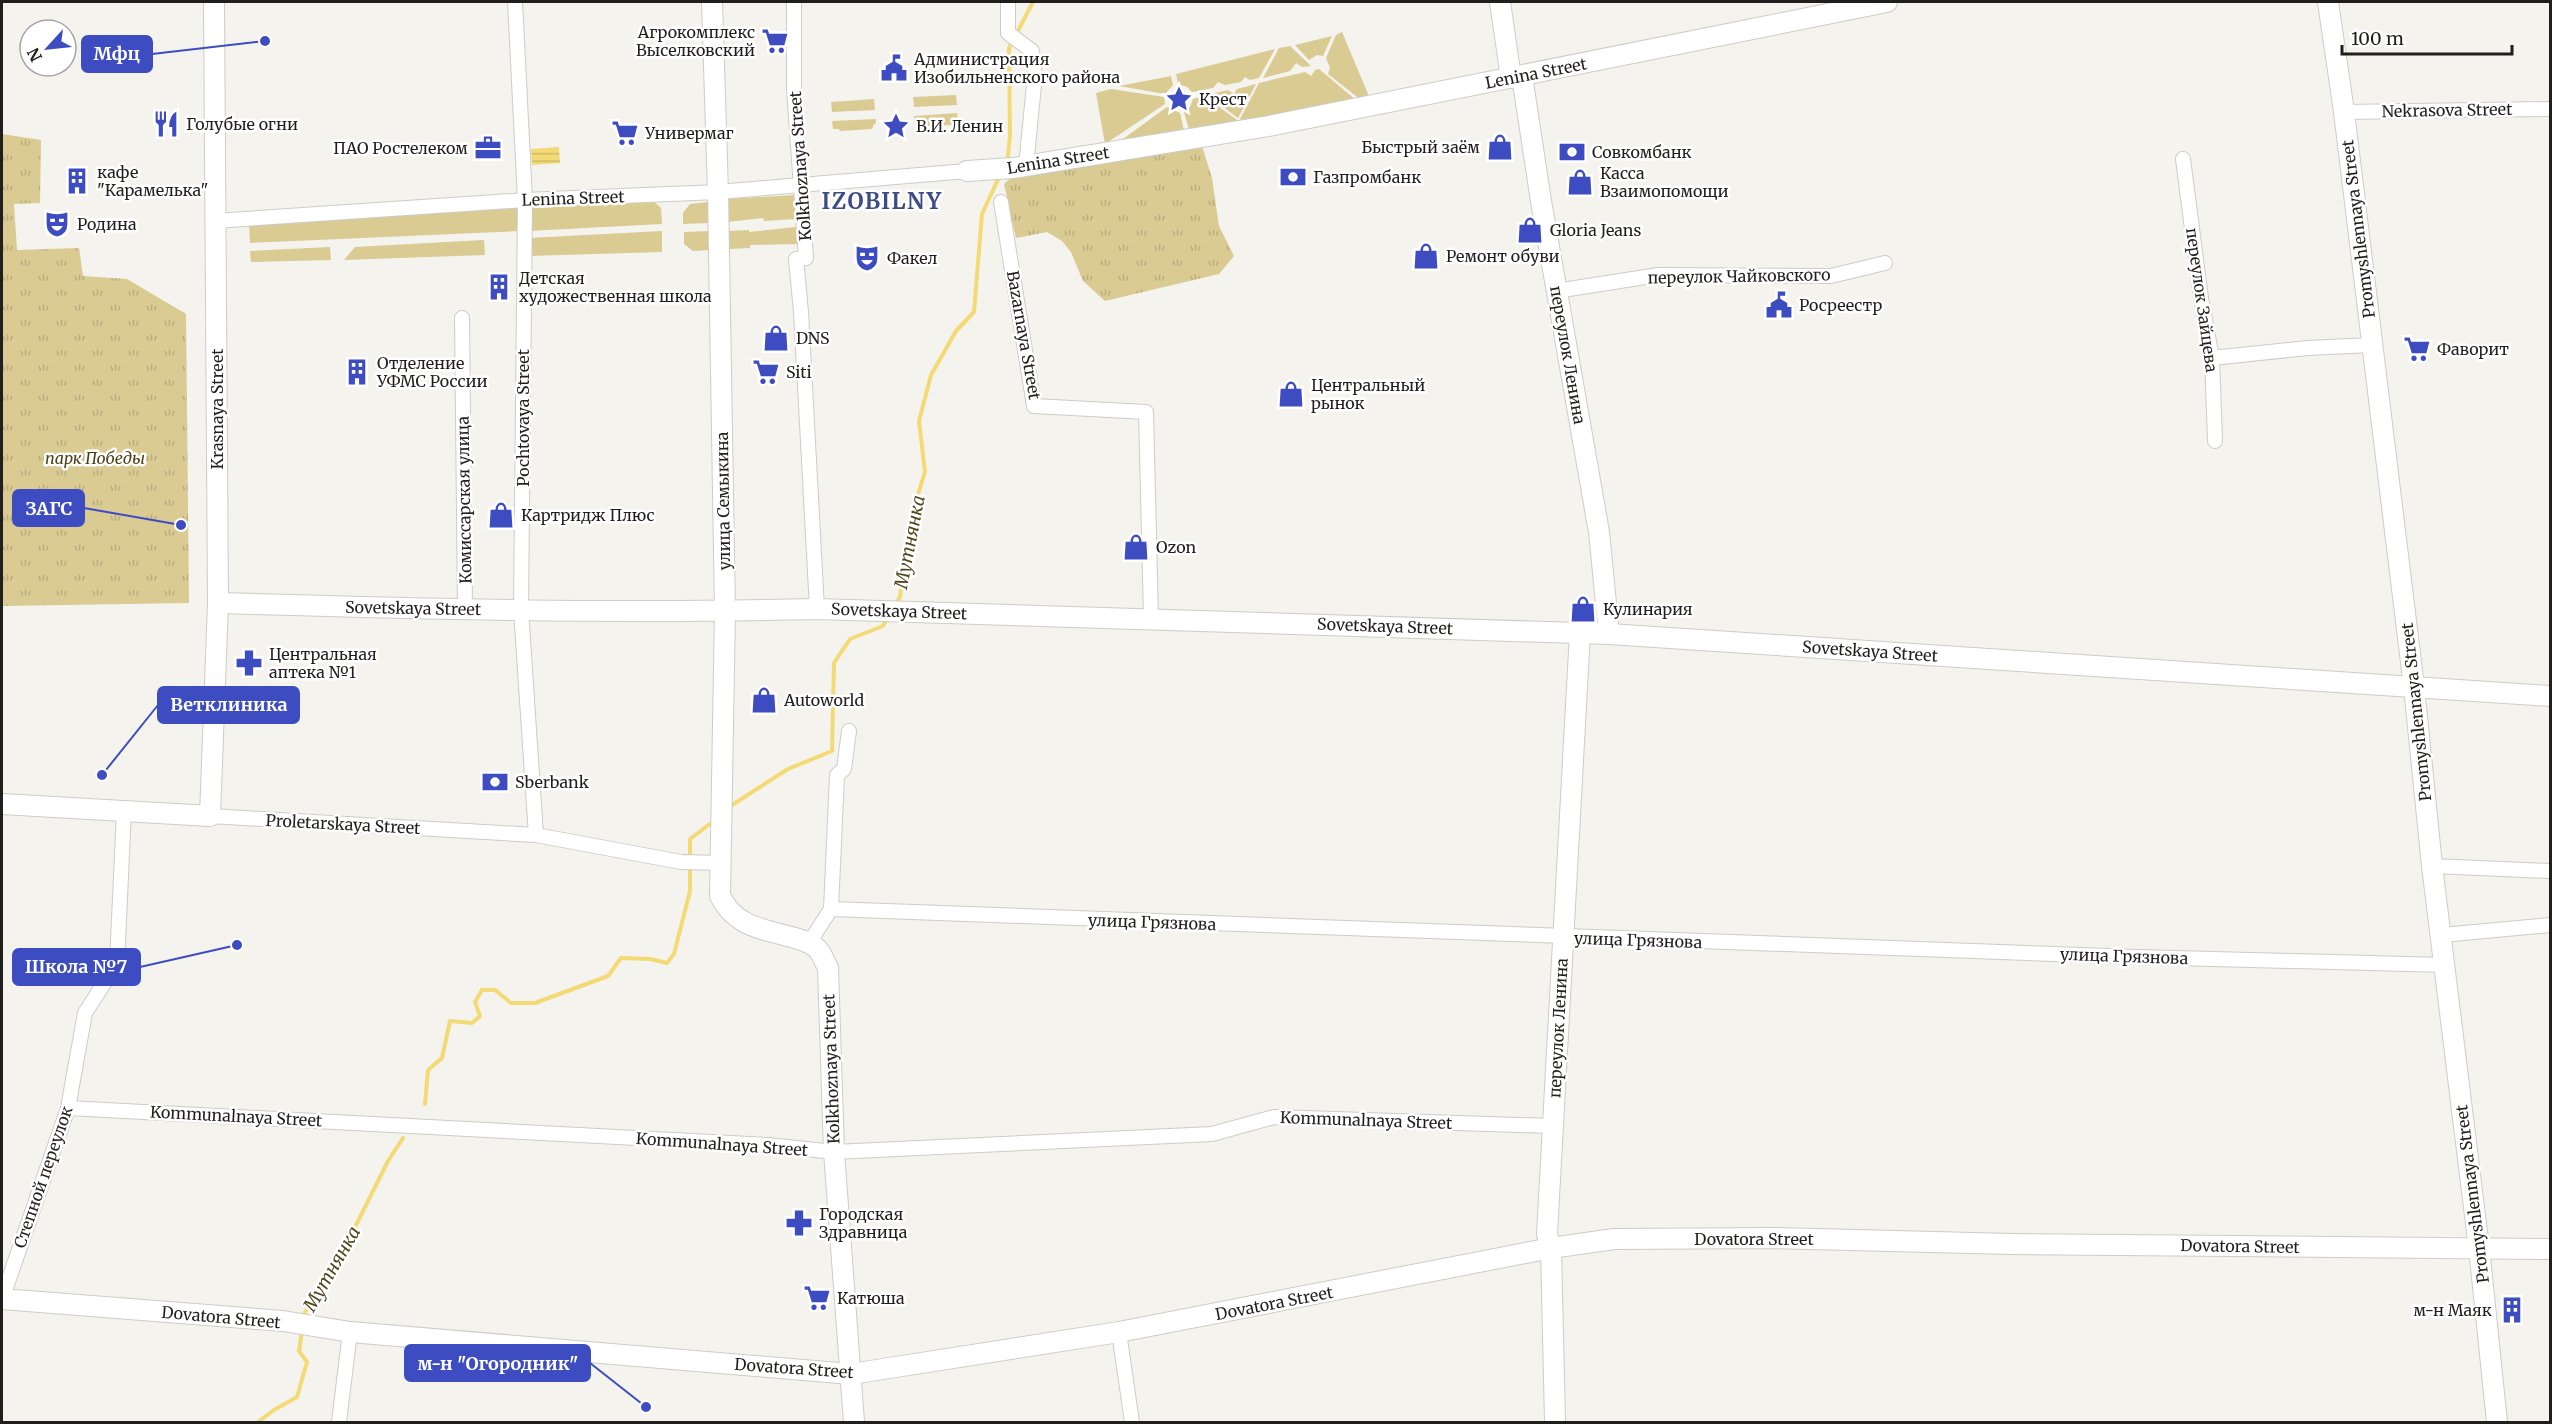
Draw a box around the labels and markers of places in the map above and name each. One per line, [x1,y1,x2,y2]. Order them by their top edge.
place label: Агрокомплекс Выселковский [636,22,755,60]
supermarket icon: Агрокомплекс Выселковский [760,26,790,56]
callout: Мфц [82,36,152,72]
place label: Администрация Изобильненского района [913,49,1120,87]
public building icon: Администрация Изобильненского района [879,53,909,83]
place icon: Крест [1164,84,1194,114]
place label: Крест [1199,89,1247,109]
restaurant icon: Голубые огни [151,109,181,139]
place icon: В.И. Ленин [881,111,911,141]
place label: Голубые огни [186,114,298,134]
place label: В.И. Ленин [916,116,1003,136]
supermarket icon: Универмаг [610,118,640,148]
place label: Универмаг [644,123,734,143]
shop icon: Быстрый заём [1485,132,1515,162]
office icon: ПАО Ростелеком [473,133,503,163]
place label: Быстрый заём [1361,137,1480,157]
bank icon: Совкомбанк [1557,137,1587,167]
place label: ПАО Ростелеком [333,138,468,158]
place label: Совкомбанк [1592,142,1692,162]
place label: кафе "Карамелька" [97,162,208,200]
bank icon: Газпромбанк [1278,162,1308,192]
place label: Касса Взаимопомощи [1600,163,1729,201]
building icon: кафе "Карамелька" [62,166,92,196]
place label: Газпромбанк [1313,167,1421,187]
shop icon: Касса Взаимопомощи [1565,167,1595,197]
theatre icon: Родина [42,209,72,239]
place label: Родина [77,214,137,234]
shop icon: Gloria Jeans [1515,215,1545,245]
place label: Gloria Jeans [1550,220,1641,240]
shop icon: Ремонт обуви [1411,241,1441,271]
theatre icon: Факел [852,243,882,273]
place label: Ремонт обуви [1446,246,1560,266]
place label: Факел [887,248,938,268]
place label: Детская художественная школа [519,268,712,306]
building icon: Детская художественная школа [484,272,514,302]
public building icon: Росреестр [1764,290,1794,320]
place label: Росреестр [1799,295,1882,315]
shop icon: DNS [761,323,791,353]
place label: DNS [796,328,829,348]
supermarket icon: Фаворит [2402,334,2432,364]
place label: Фаворит [2437,339,2509,359]
place label: Отделение УФМС России [376,353,488,391]
building icon: Отделение УФМС России [342,357,372,387]
supermarket icon: Siti [751,357,781,387]
place label: Siti [786,362,812,382]
place label: Центральный рынок [1311,375,1425,413]
shop icon: Центральный рынок [1276,379,1306,409]
callout: ЗАГС [13,490,84,526]
shop icon: Картридж Плюс [486,500,516,530]
place label: Картридж Плюс [521,505,655,525]
shop icon: Ozon [1121,532,1151,562]
place label: Ozon [1156,537,1196,557]
shop icon: Кулинария [1568,594,1598,624]
place label: Кулинария [1603,599,1693,619]
place label: Центральная аптека №1 [269,644,377,682]
pharmacy icon: Центральная аптека №1 [234,648,264,678]
shop icon: Autoworld [749,685,779,715]
callout: Ветклиника [158,687,299,723]
place label: Autoworld [783,690,864,710]
bank icon: Sberbank [480,767,510,797]
place label: Sberbank [515,772,590,792]
callout: Школа №7 [13,949,140,985]
place label: Городская Здравница [819,1204,908,1242]
pharmacy icon: Городская Здравница [784,1208,814,1238]
supermarket icon: Катюша [802,1283,832,1313]
place label: Катюша [837,1288,905,1308]
building icon: м-н Маяк [2497,1295,2527,1325]
place label: м-н Маяк [2413,1300,2492,1320]
callout: м-н "Огородник" [405,1345,590,1381]

